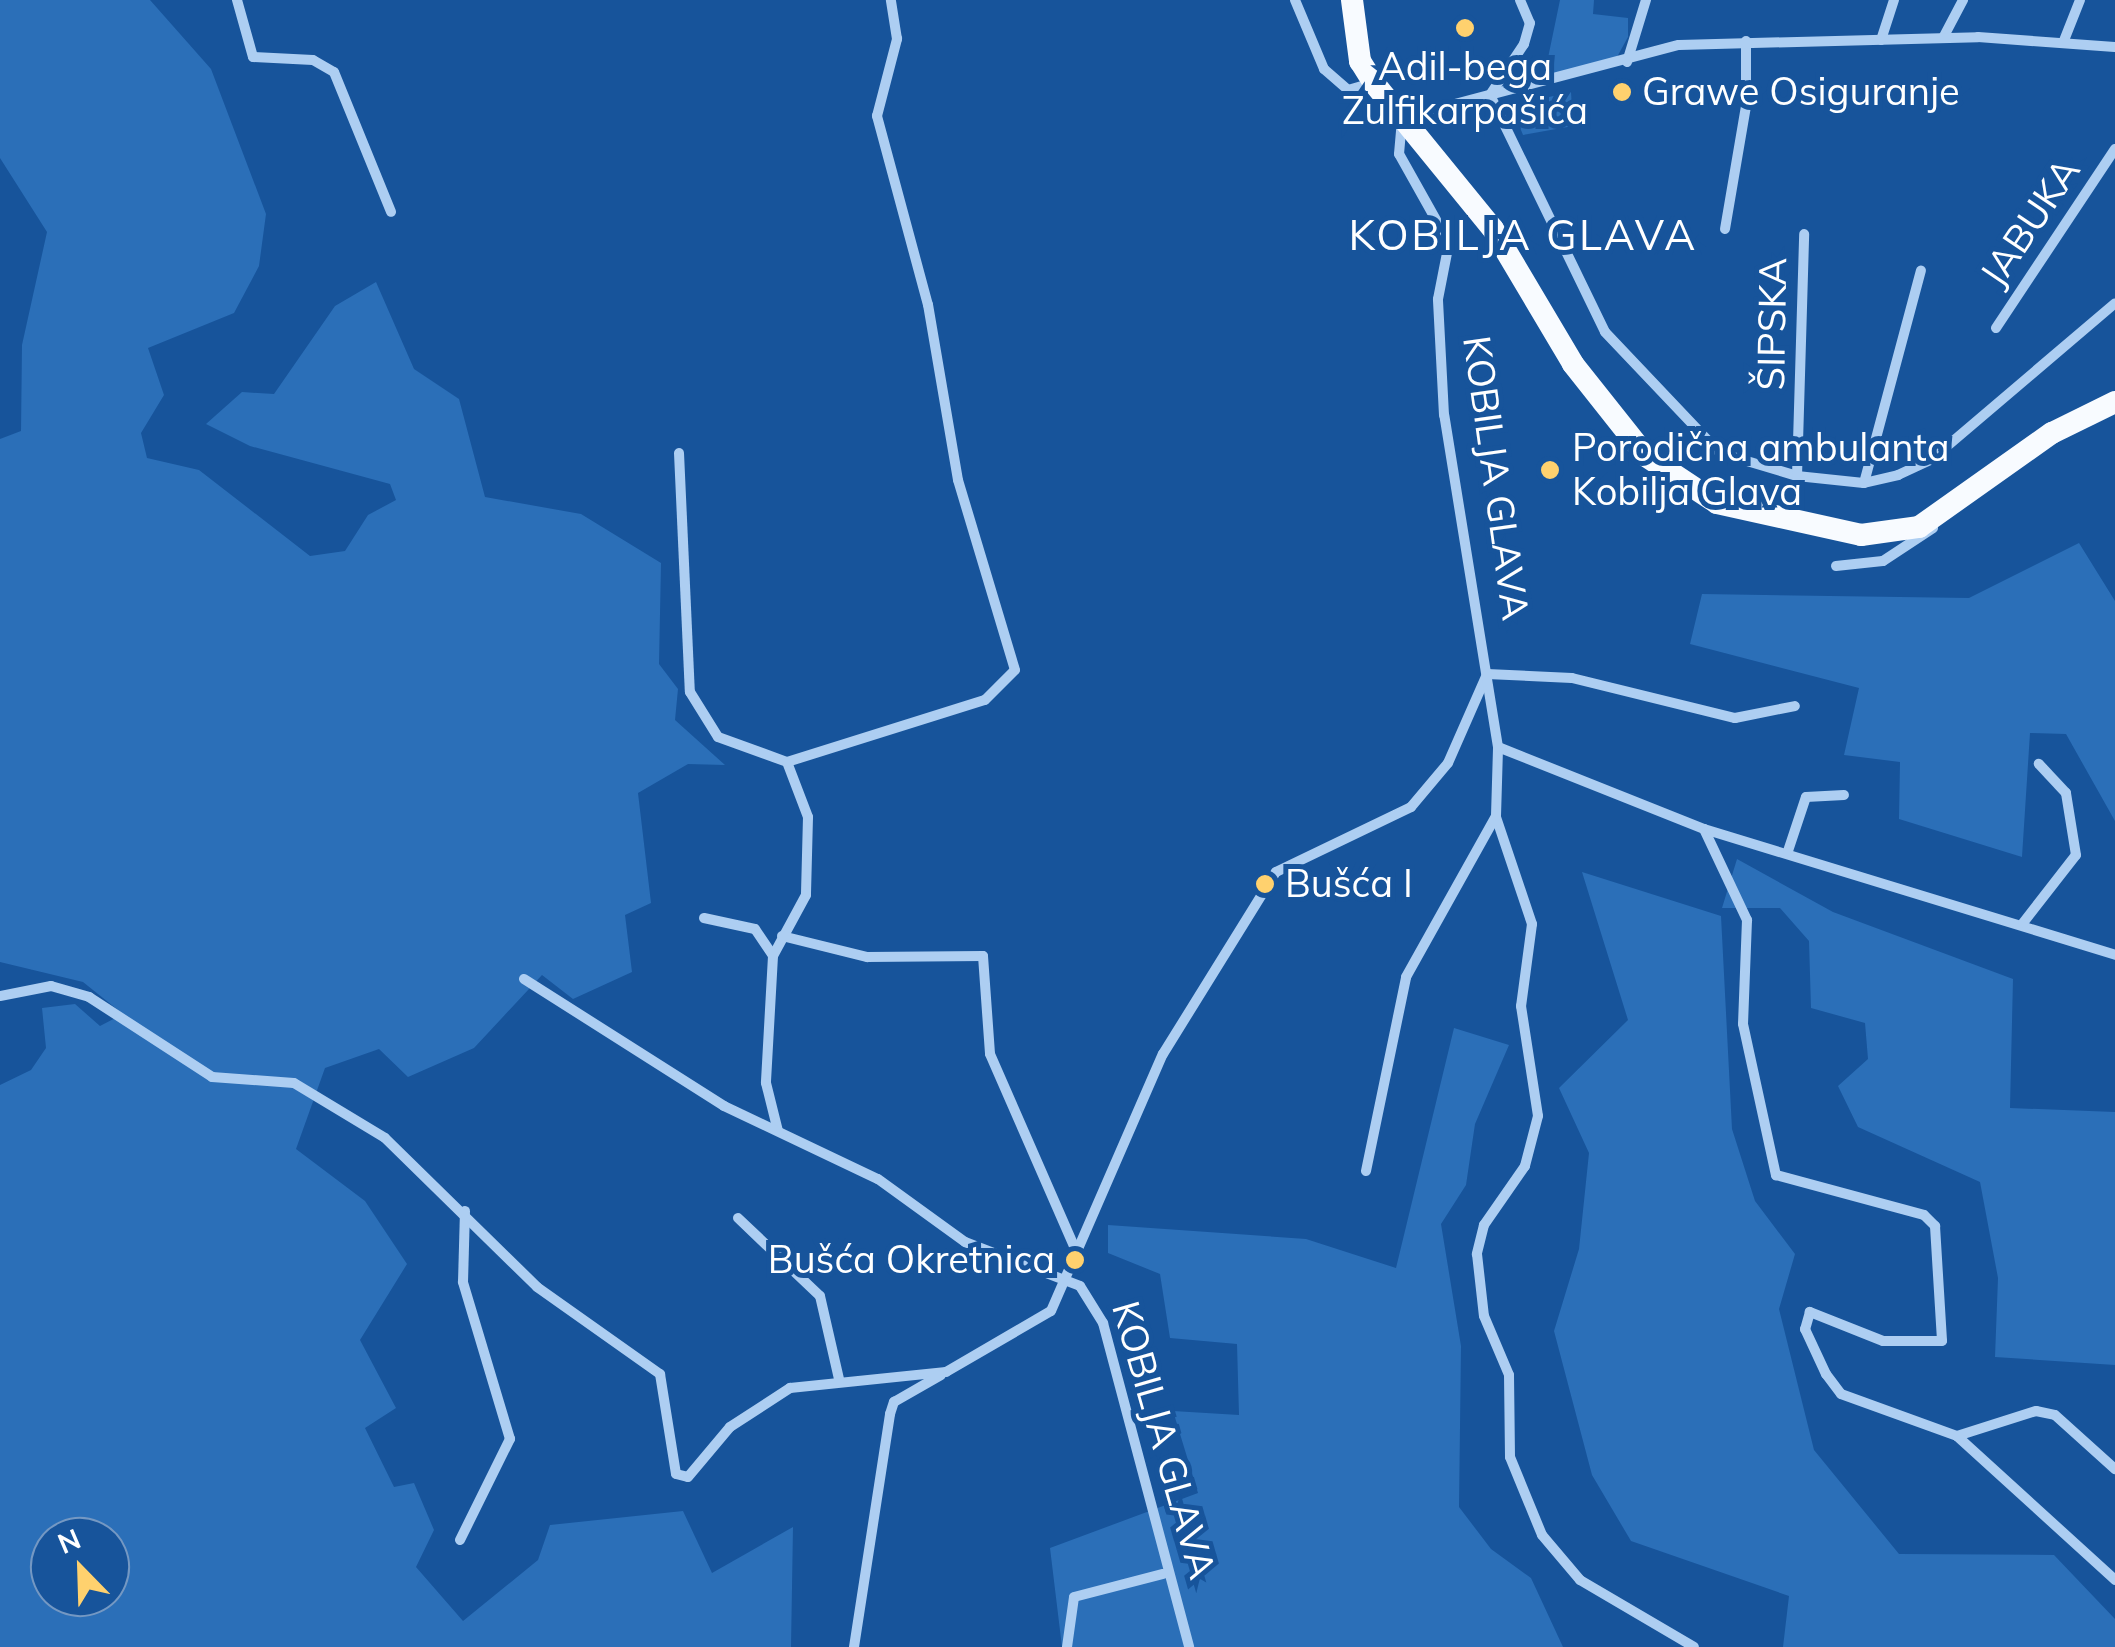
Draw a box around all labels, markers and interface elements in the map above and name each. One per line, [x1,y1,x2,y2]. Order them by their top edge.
marker: Adil-bega Zulfikarpašića [1454,17,1476,39]
place label: Adil-bega Zulfikarpašića [1342,44,1588,133]
place label: Grawe Osiguranje [1642,69,1960,115]
marker: Grawe Osiguranje [1611,81,1633,103]
street label: JABUKA [1971,149,2089,295]
district label: KOBILJA GLAVA [1348,210,1698,260]
street label: ŠIPSKA [1748,257,1796,391]
street label: KOBILJA GLAVA [1453,333,1539,623]
place label: Porodična ambulanta Kobilja Glava [1572,425,1950,514]
marker: Porodična ambulanta Kobilja Glava [1537,457,1563,483]
place label: Bušća I [1285,861,1413,907]
marker: Bušća I [1254,873,1276,895]
place label: Bušća Okretnica [768,1237,1055,1283]
marker: Bušća Okretnica [1064,1249,1086,1271]
street label: KOBILJA GLAVA [1103,1296,1225,1584]
north arrow [30,1517,130,1617]
text: N [52,1521,85,1561]

